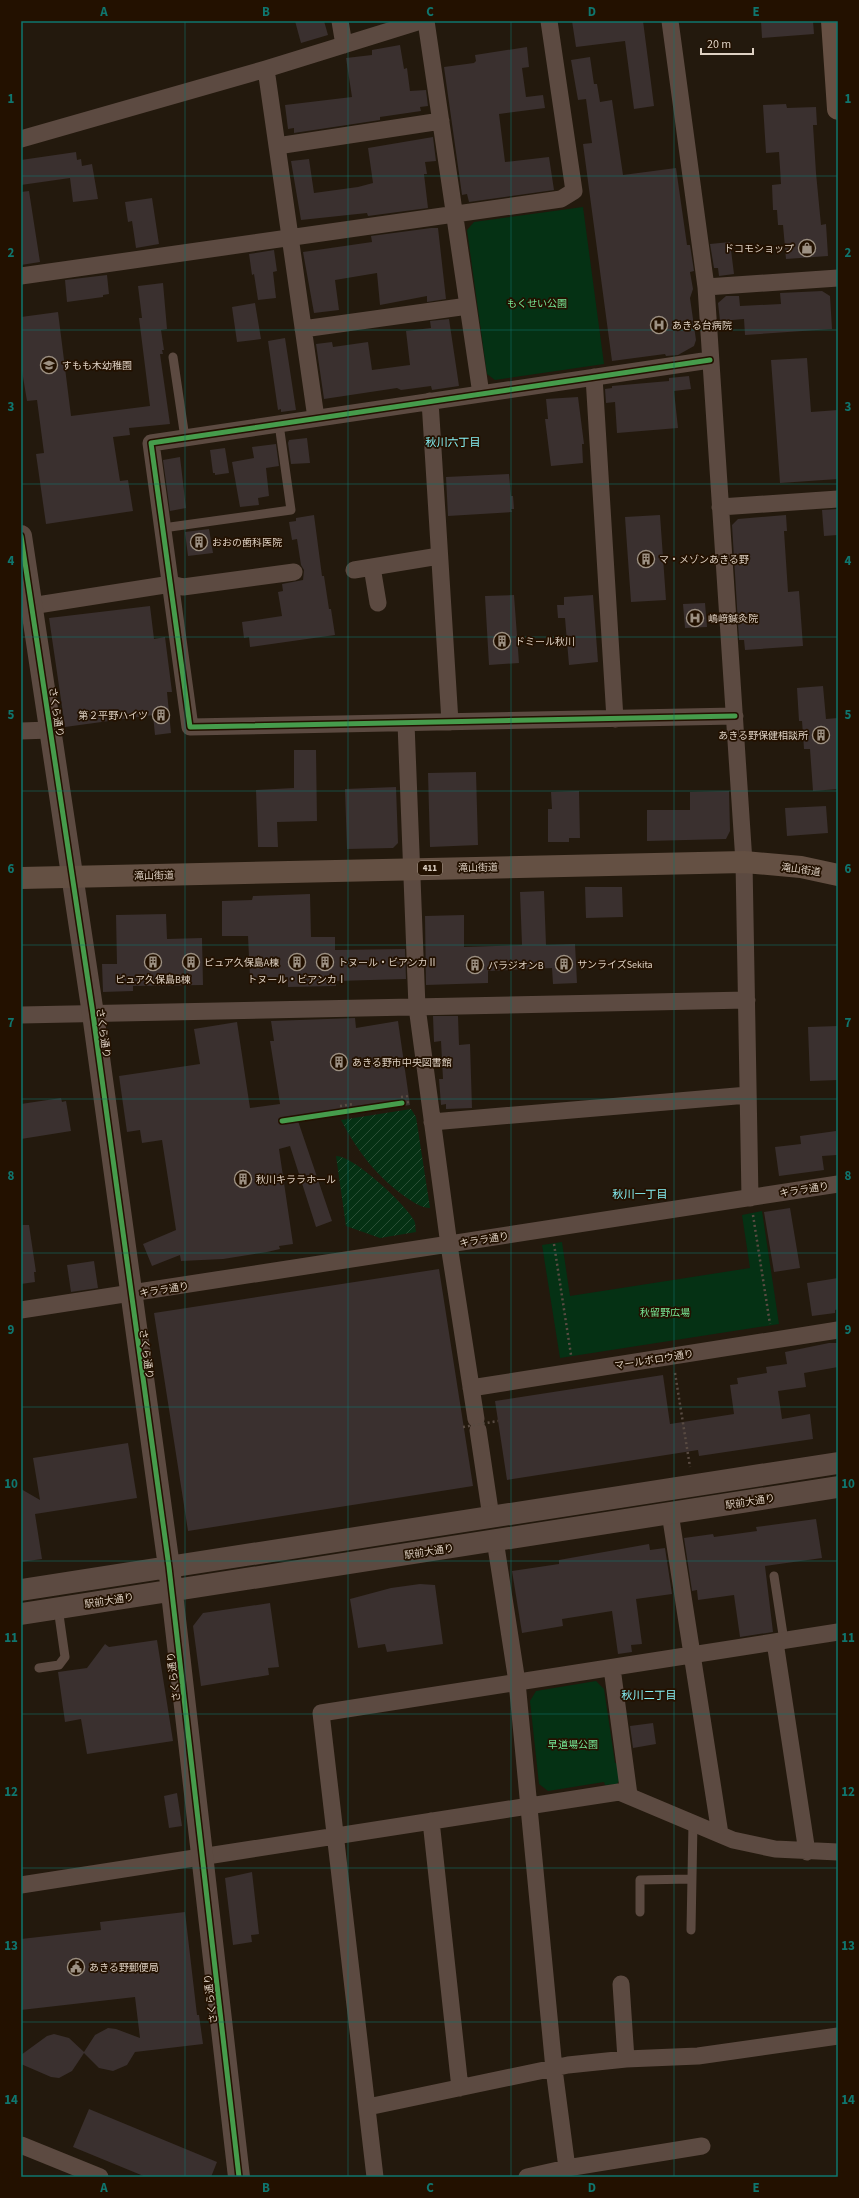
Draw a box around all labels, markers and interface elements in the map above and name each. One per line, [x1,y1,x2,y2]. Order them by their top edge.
text: A [99,3,108,21]
text: B [262,3,270,21]
text: C [426,3,434,21]
text: D [588,3,596,21]
text: E [752,3,760,21]
scale bar [701,30,753,56]
text: 20 m [707,36,731,53]
text: 1 [8,90,15,108]
text: 1 [845,90,852,108]
shop icon: ドコモショップ [797,238,817,258]
place label: ドコモショップ [724,242,794,256]
text: 2 [8,244,15,262]
text: 2 [845,244,852,262]
park label: もくせい公園 [507,297,567,311]
hospital icon: あきる台病院 [649,315,669,335]
place label: あきる台病院 [672,319,732,333]
school or university icon: すもも木幼稚園 [39,355,59,375]
place label: すもも木幼稚園 [62,359,132,373]
text: 3 [8,398,15,416]
text: 3 [845,398,852,416]
district label: 秋川六丁目 [426,435,481,450]
building icon: おおの歯科医院 [189,532,209,552]
place label: おおの歯科医院 [212,536,282,550]
building icon: マ・メゾンあきる野 [636,549,656,569]
text: 4 [8,552,15,570]
text: 4 [845,552,852,570]
place label: マ・メゾンあきる野 [659,553,749,567]
hospital icon: 嶋﨑鍼灸院 [685,608,705,628]
place label: 嶋﨑鍼灸院 [708,612,758,626]
building icon: ドミール秋川 [492,631,512,651]
place label: ドミール秋川 [515,635,575,649]
street label: さくら通り [45,686,67,738]
building icon: 第２平野ハイツ [151,705,171,725]
text: 5 [8,706,15,724]
text: 5 [845,706,852,724]
place label: 第２平野ハイツ [78,709,148,723]
building icon: あきる野保健相談所 [811,725,831,745]
place label: あきる野保健相談所 [718,729,808,743]
text: 6 [8,860,15,878]
street label: 滝山街道 [780,860,822,880]
text: 6 [845,860,852,878]
road number: 411 [418,861,442,875]
street label: 滝山街道 [458,861,498,875]
street label: 滝山街道 [134,869,174,883]
building icon: ピュア久保島B棟 [143,952,163,972]
building icon: ピュア久保島A棟 [181,952,201,972]
building icon: トヌール・ビアンカⅠ [287,952,307,972]
building icon: トヌール・ビアンカⅡ [315,952,335,972]
building icon: サンライズSekita [554,954,574,974]
building icon: パラジオンB [465,955,485,975]
place label: ピュア久保島A棟 [204,956,279,970]
place label: トヌール・ビアンカⅡ [338,956,438,970]
place label: サンライズSekita [577,958,653,972]
place label: パラジオンB [488,959,544,973]
place label: ピュア久保島B棟 [115,973,191,987]
place label: トヌール・ビアンカⅠ [247,973,347,987]
street label: さくら通り [93,1007,113,1059]
text: 7 [8,1014,15,1032]
text: 7 [845,1014,852,1032]
building icon: あきる野市中央図書館 [329,1052,349,1072]
place label: あきる野市中央図書館 [352,1056,452,1070]
text: 8 [8,1167,15,1185]
text: 8 [845,1167,852,1185]
building icon: 秋川キララホール [233,1169,253,1189]
place label: 秋川キララホール [256,1173,336,1187]
street label: キララ通り [778,1179,830,1201]
district label: 秋川一丁目 [613,1187,668,1202]
street label: キララ通り [458,1229,510,1251]
street label: キララ通り [138,1279,190,1301]
park label: 秋留野広場 [640,1306,690,1320]
text: 9 [8,1321,15,1339]
text: 9 [845,1321,852,1339]
street label: さくら通り [136,1328,156,1380]
street label: マールボロウ通り [614,1347,695,1373]
text: 10 [4,1475,18,1493]
text: 10 [841,1475,855,1493]
street label: 駅前大通り [724,1491,776,1513]
street label: 駅前大通り [403,1541,455,1563]
street label: 駅前大通り [83,1590,135,1612]
text: 11 [4,1629,18,1647]
text: 11 [841,1629,855,1647]
street label: さくら通り [164,1651,184,1703]
district label: 秋川二丁目 [622,1688,677,1703]
park label: 早道場公園 [548,1738,598,1752]
text: 12 [4,1783,18,1801]
text: 12 [841,1783,855,1801]
text: 13 [4,1937,18,1955]
text: 13 [841,1937,855,1955]
public building icon: あきる野郵便局 [66,1957,86,1977]
place label: あきる野郵便局 [89,1961,159,1975]
street label: さくら通り [201,1973,221,2025]
text: 14 [4,2091,18,2109]
text: 14 [841,2091,855,2109]
text: A [99,2179,108,2197]
text: B [262,2179,270,2197]
text: C [426,2179,434,2197]
text: D [588,2179,596,2197]
text: E [752,2179,760,2197]

